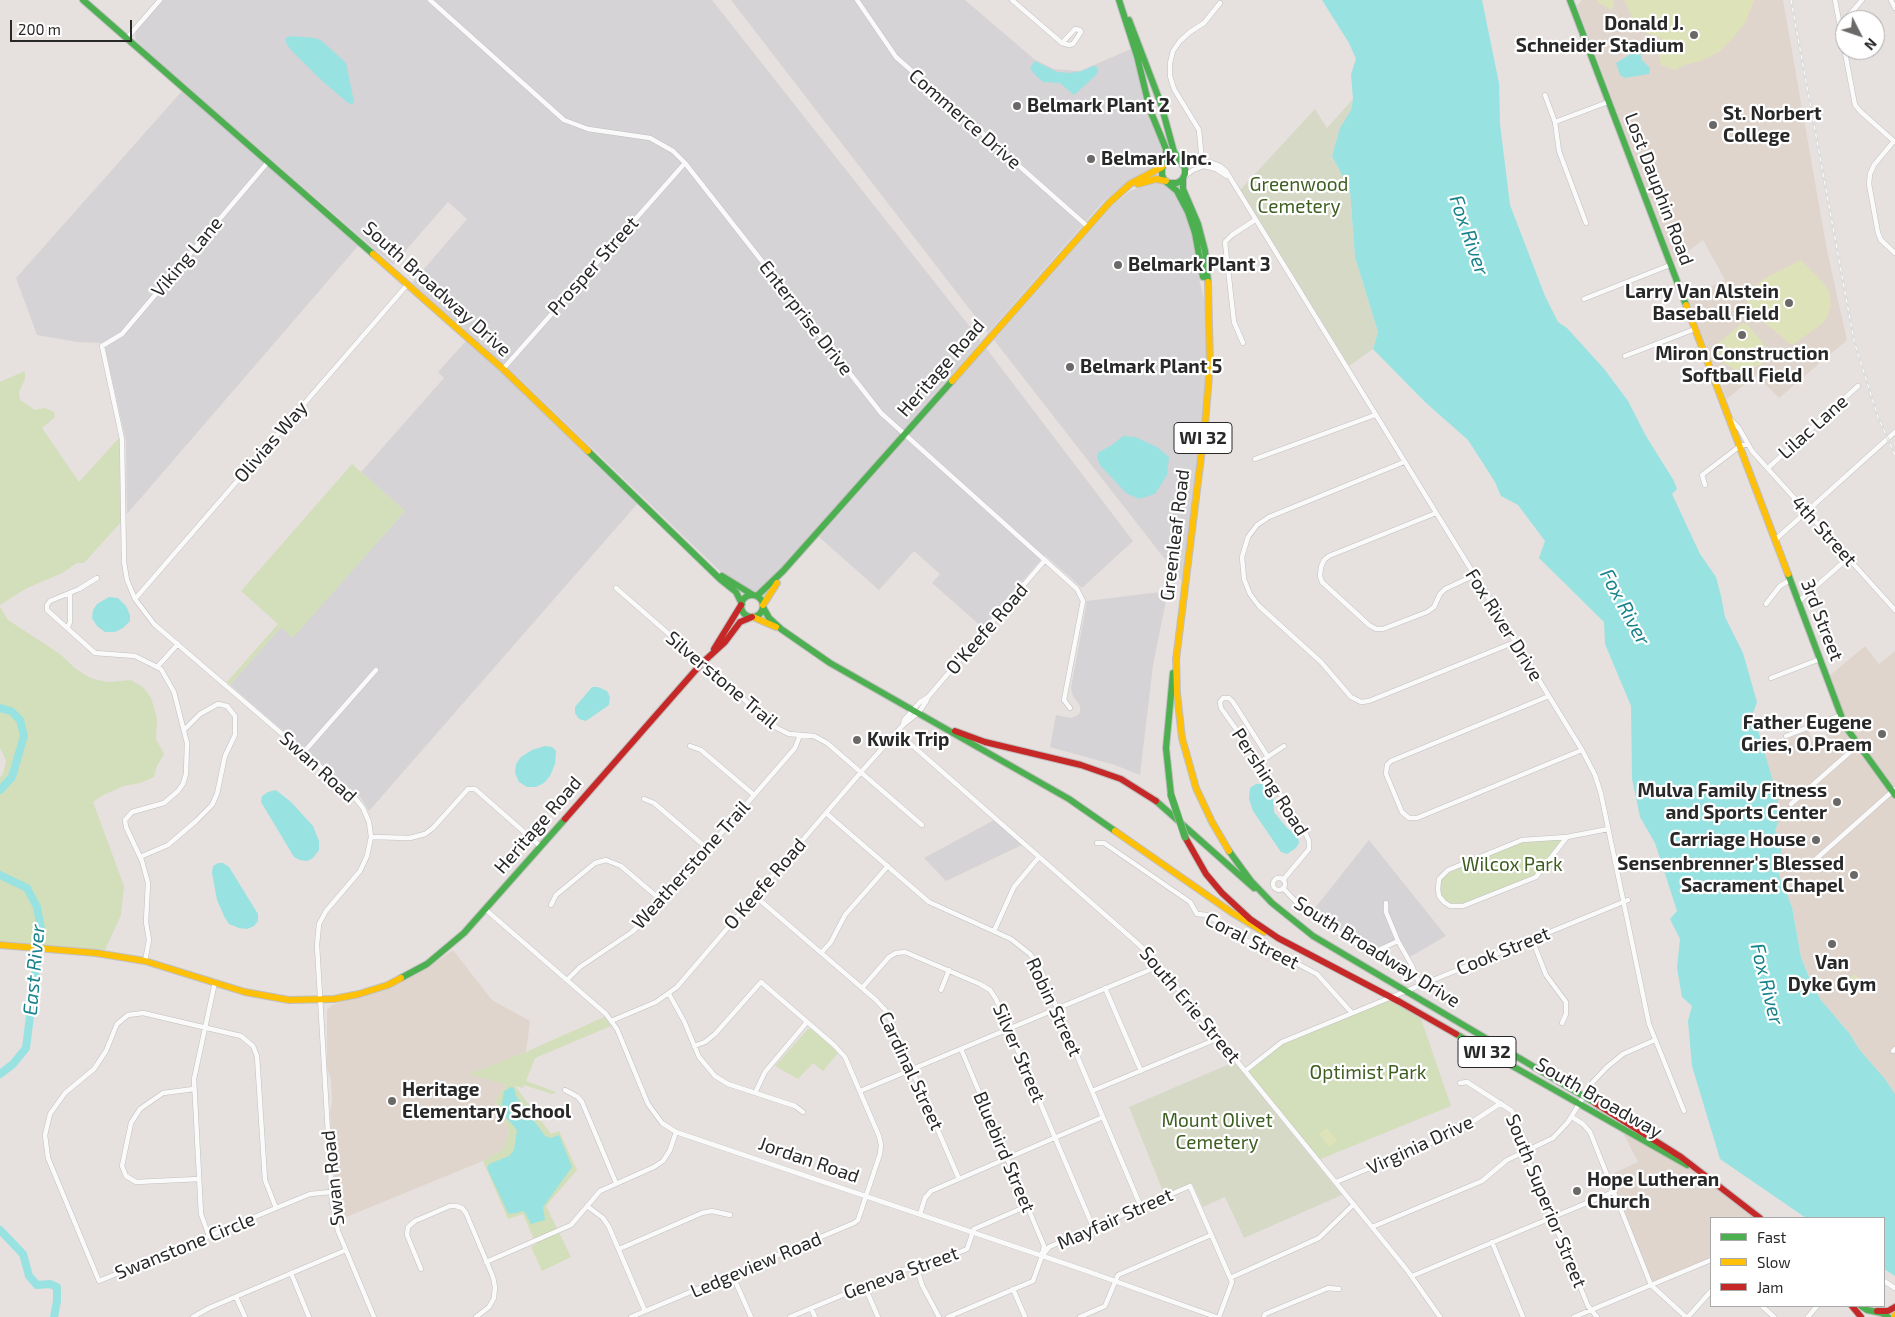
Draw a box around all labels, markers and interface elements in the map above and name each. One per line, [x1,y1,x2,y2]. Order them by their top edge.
scale bar [12,10,135,42]
north arrow [1835,10,1885,60]
place label: Donald J. Schneider Stadium [1516,13,1684,57]
text: 200 m [18,20,61,38]
marker: Donald J. Schneider Stadium [1688,29,1700,41]
text: N [1861,35,1881,54]
street label: Commerce Drive [904,64,1026,174]
place label: Belmark Plant 2 [1027,95,1170,117]
marker: Belmark Plant 2 [1011,100,1023,112]
place label: St. Norbert College [1723,103,1822,147]
street label: Lost Dauphin Road [1619,110,1699,268]
marker: St. Norbert College [1707,119,1719,131]
place label: Belmark Inc. [1101,148,1212,170]
marker: Belmark Inc. [1085,153,1097,165]
park label: Greenwood Cemetery [1250,174,1348,218]
water label: Fox River [1444,192,1494,278]
street label: Viking Lane [147,212,227,302]
street label: Prosper Street [543,212,643,320]
street label: South Broadway Drive [358,216,516,362]
place label: Belmark Plant 3 [1128,254,1270,276]
street label: Enterprise Drive [754,256,858,380]
marker: Belmark Plant 3 [1112,259,1124,271]
place label: Larry Van Alstein Baseball Field [1625,281,1779,325]
marker: Larry Van Alstein Baseball Field [1783,297,1795,309]
street label: Heritage Road [893,315,989,421]
marker: Miron Construction Softball Field [1736,329,1748,341]
place label: Miron Construction Softball Field [1655,343,1829,387]
place label: Belmark Plant 5 [1080,356,1222,378]
marker: Belmark Plant 5 [1064,361,1076,373]
street label: Lilac Lane [1774,390,1852,464]
street label: Olivias Way [229,397,313,487]
road number: WI 32 [1174,422,1232,453]
street label: Greenleaf Road [1156,468,1194,602]
street label: 4th Street [1786,491,1862,571]
street label: Fox River Drive [1460,565,1548,685]
water label: Fox River [1595,565,1655,649]
street label: 3rd Street [1796,576,1848,664]
street label: O'Keefe Road [941,579,1033,679]
street label: Silverstone Trail [661,627,783,733]
place label: Father Eugene Gries, O.Praem [1741,712,1872,756]
street label: Pershing Road [1227,724,1313,840]
street label: Swan Road [275,727,361,807]
marker: Father Eugene Gries, O.Praem [1876,728,1888,740]
place label: Kwik Trip [867,729,949,751]
marker: Kwik Trip [851,734,863,746]
street label: Heritage Road [490,772,586,878]
place label: Mulva Family Fitness and Sports Center [1637,780,1827,824]
street label: Weatherstone Trail [627,796,755,934]
marker: Mulva Family Fitness and Sports Center [1831,796,1843,808]
place label: Carriage House [1670,829,1806,851]
street label: O Keefe Road [719,834,811,934]
marker: Carriage House [1810,834,1822,846]
place label: Sensenbrenner's Blessed Sacrament Chapel [1617,853,1844,897]
park label: Wilcox Park [1461,854,1563,876]
marker: Sensenbrenner's Blessed Sacrament Chapel [1848,869,1860,881]
street label: South Broadway Drive [1290,892,1464,1012]
street label: Coral Street [1201,908,1303,974]
street label: Cook Street [1453,922,1553,980]
water label: East River [18,924,50,1016]
marker: Van Dyke Gym [1826,938,1838,950]
water label: Fox River [1745,941,1789,1027]
street label: South Erie Street [1135,942,1245,1068]
place label: Van Dyke Gym [1788,952,1876,996]
street label: Robin Street [1021,954,1087,1060]
street label: Silver Street [988,1000,1050,1106]
street label: Cardinal Street [874,1008,948,1134]
road number: WI 32 [1458,1036,1516,1068]
street label: South Broadway [1532,1053,1666,1143]
park label: Optimist Park [1310,1062,1426,1084]
place label: Heritage Elementary School [402,1079,571,1123]
street label: Bluebird Street [968,1088,1040,1216]
marker: Heritage Elementary School [386,1095,398,1107]
park label: Mount Olivet Cemetery [1161,1110,1273,1154]
street label: Virginia Drive [1363,1110,1477,1180]
street label: South Superior Street [1501,1111,1591,1291]
street label: Swan Road [317,1129,349,1227]
street label: Jordan Road [756,1132,862,1188]
place label: Hope Lutheran Church [1587,1169,1719,1213]
street label: Mayfair Street [1054,1183,1176,1255]
marker: Hope Lutheran Church [1571,1185,1583,1197]
street label: Swanstone Circle [112,1208,258,1284]
legend [1710,1217,1885,1307]
street label: Ledgeview Road [687,1227,825,1303]
text: Fast [1757,1228,1786,1246]
street label: Geneva Street [840,1242,962,1304]
text: Slow [1757,1253,1791,1271]
text: Jam [1757,1278,1783,1296]

